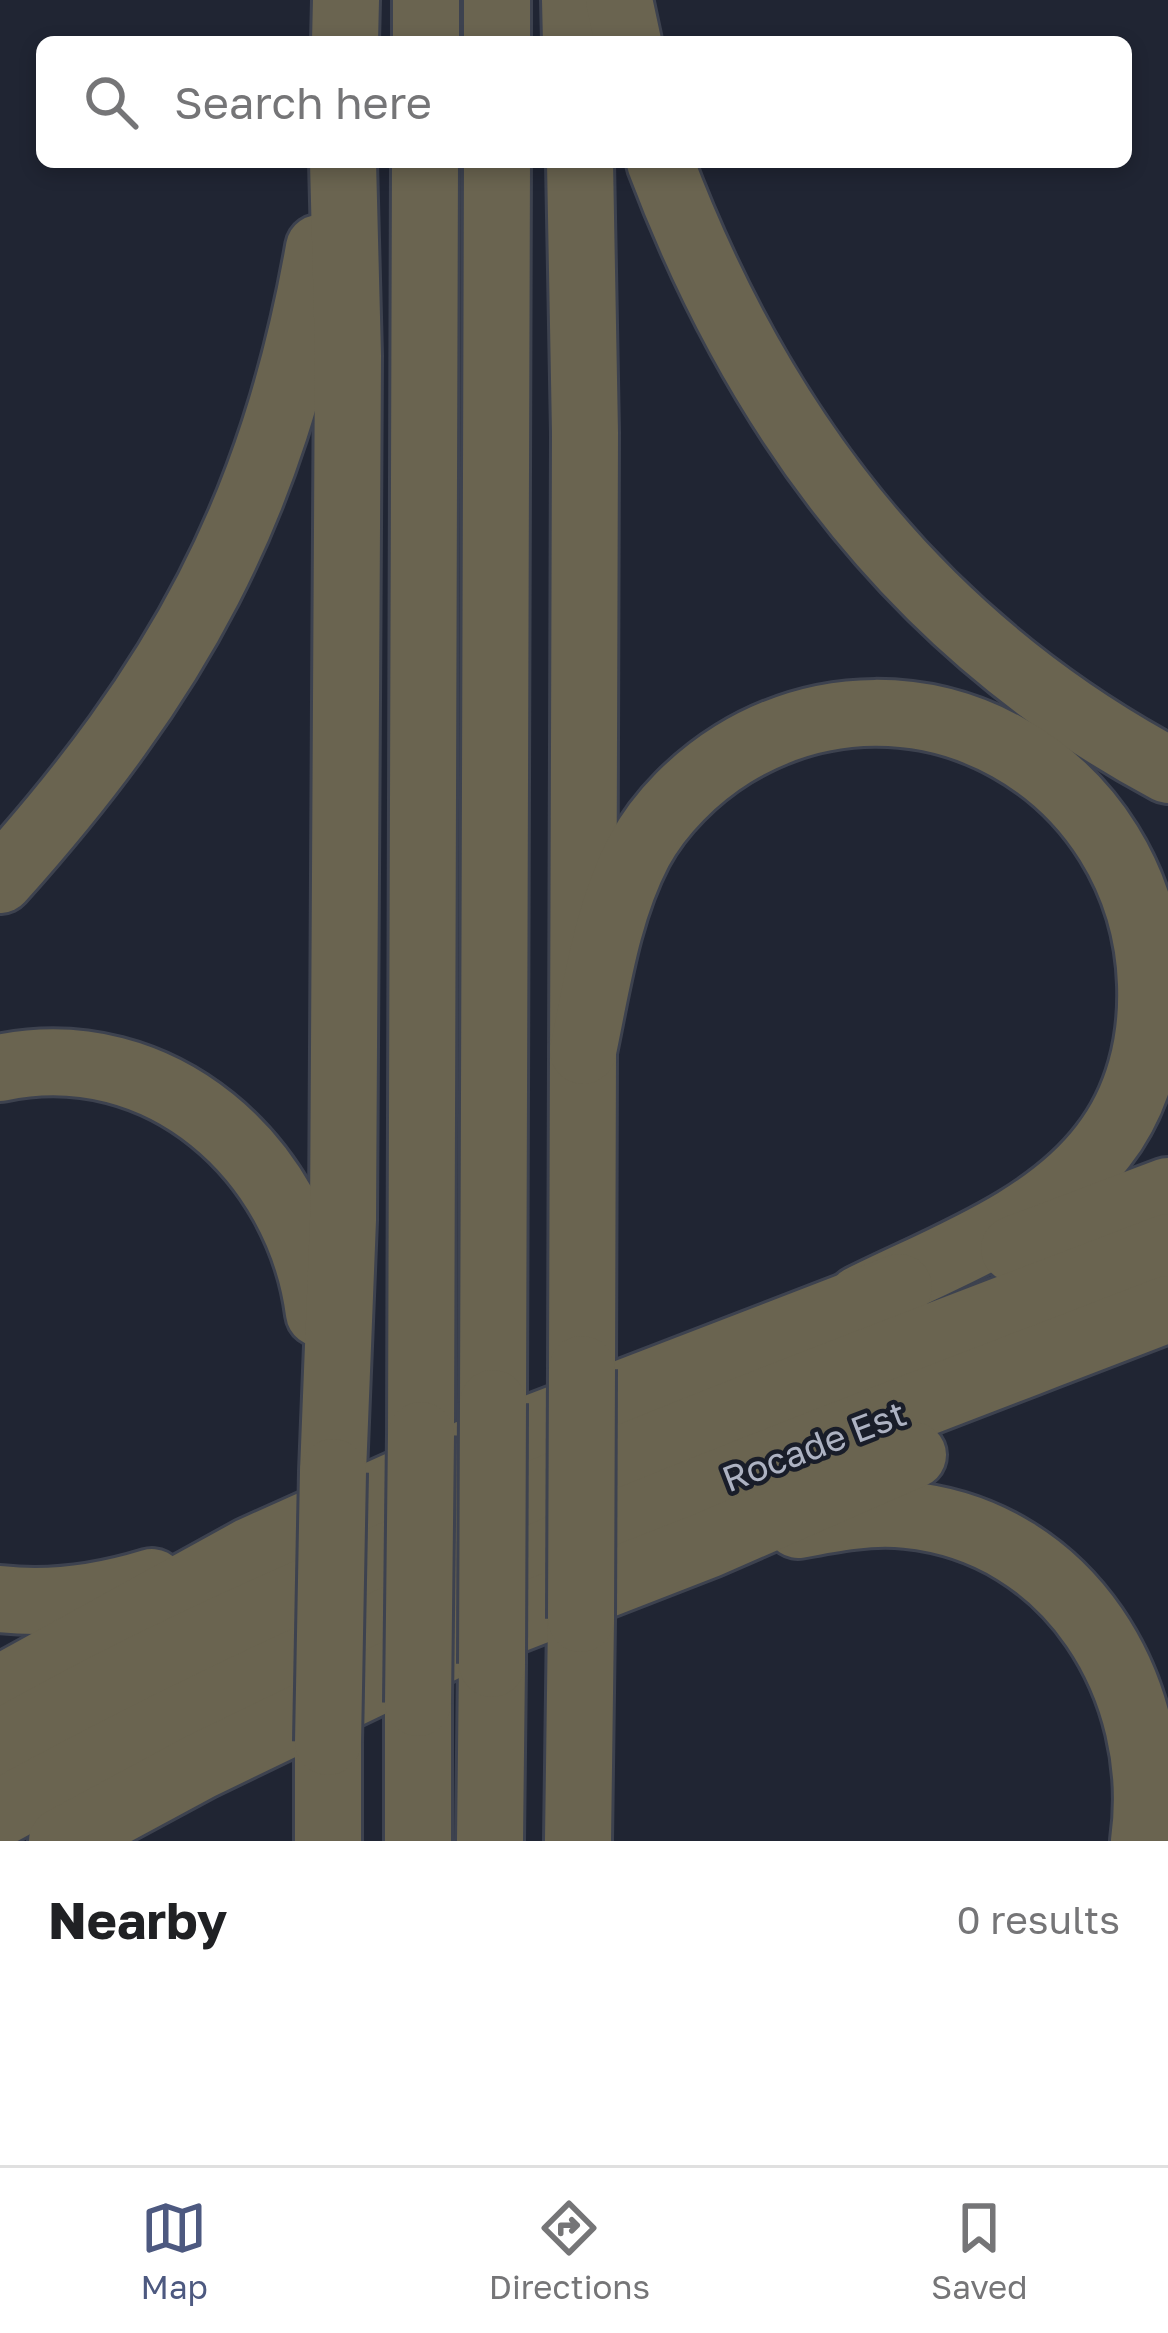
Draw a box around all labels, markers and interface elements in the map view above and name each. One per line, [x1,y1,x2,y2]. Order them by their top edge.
search box [36,36,1132,168]
icon: search [78,69,144,135]
text: Search here [174,75,432,129]
street label: Rocade Est [716,1391,912,1500]
text: Nearby [48,1889,227,1950]
text: 0 results [956,1896,1120,1943]
tab: Map [141,2195,208,2306]
tab: Directions [489,2195,650,2306]
tab: Saved [931,2195,1027,2306]

